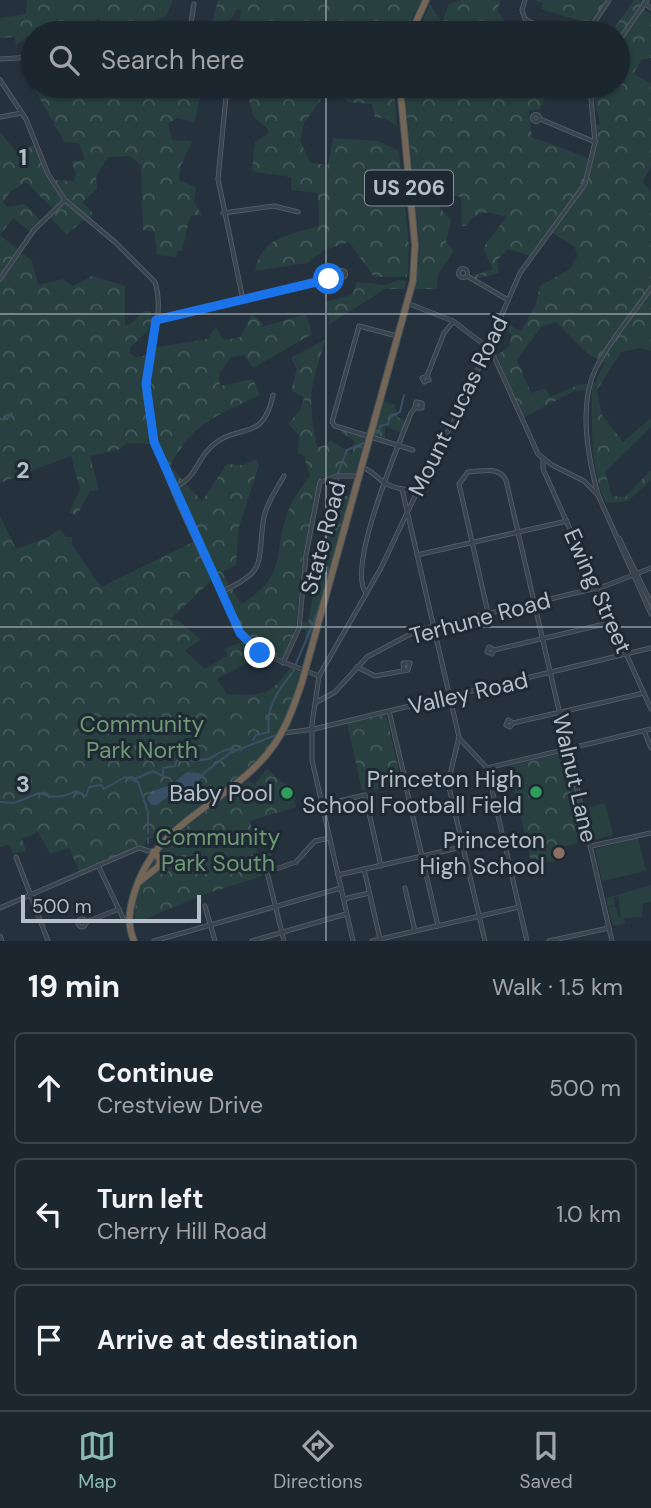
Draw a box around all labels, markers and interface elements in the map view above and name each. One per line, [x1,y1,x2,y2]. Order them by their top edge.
search box [21,21,630,98]
icon: search [45,41,83,79]
text: Search here [101,43,244,77]
text: 1 [19,142,27,172]
road number: US 206 [365,170,453,206]
route start [313,263,344,294]
street label: Mount Lucas Road [401,311,515,501]
text: 2 [16,455,30,485]
street label: State Road [294,478,352,598]
street label: Ewing Street [557,524,639,658]
street label: Terhune Road [406,585,554,651]
route end [244,637,275,668]
street label: Valley Road [405,665,531,721]
park label: Community Park North [80,709,205,765]
street label: Walnut Lane [546,711,604,845]
place label: Princeton High School Football Field [302,764,522,820]
text: 3 [16,769,30,799]
place label: Baby Pool [169,778,273,808]
marker: Princeton High School Football Field [528,784,544,800]
marker: Baby Pool [279,785,295,801]
park label: Community Park South [156,822,281,878]
place label: Princeton High School [420,825,545,881]
marker: Princeton High School [551,845,567,861]
scale bar [21,892,201,924]
text: 500 m [32,894,92,919]
text: 19 min [28,967,120,1006]
text: Walk · 1.5 km [492,972,623,1002]
text: Continue [97,1056,214,1090]
icon: ahead [30,1069,68,1107]
text: 500 m [549,1073,621,1103]
text: Crestview Drive [97,1090,263,1120]
text: Turn left [97,1182,204,1216]
icon: left [30,1195,68,1233]
text: 1.0 km [556,1199,621,1229]
text: Cherry Hill Road [97,1216,267,1246]
icon: arrive [30,1321,68,1359]
text: Arrive at destination [97,1323,358,1357]
tab: Map [78,1427,117,1494]
tab: Directions [273,1427,363,1494]
tab: Saved [519,1427,573,1494]

